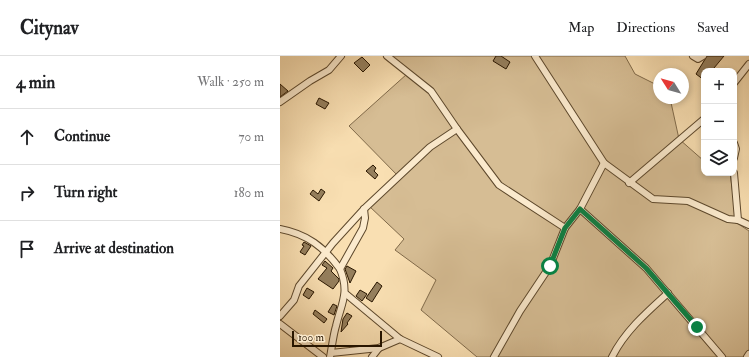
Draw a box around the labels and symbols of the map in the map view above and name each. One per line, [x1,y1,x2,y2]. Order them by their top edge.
north arrow [653,68,689,104]
route start [541,257,559,275]
route end [688,318,706,336]
scale bar [292,329,382,348]

